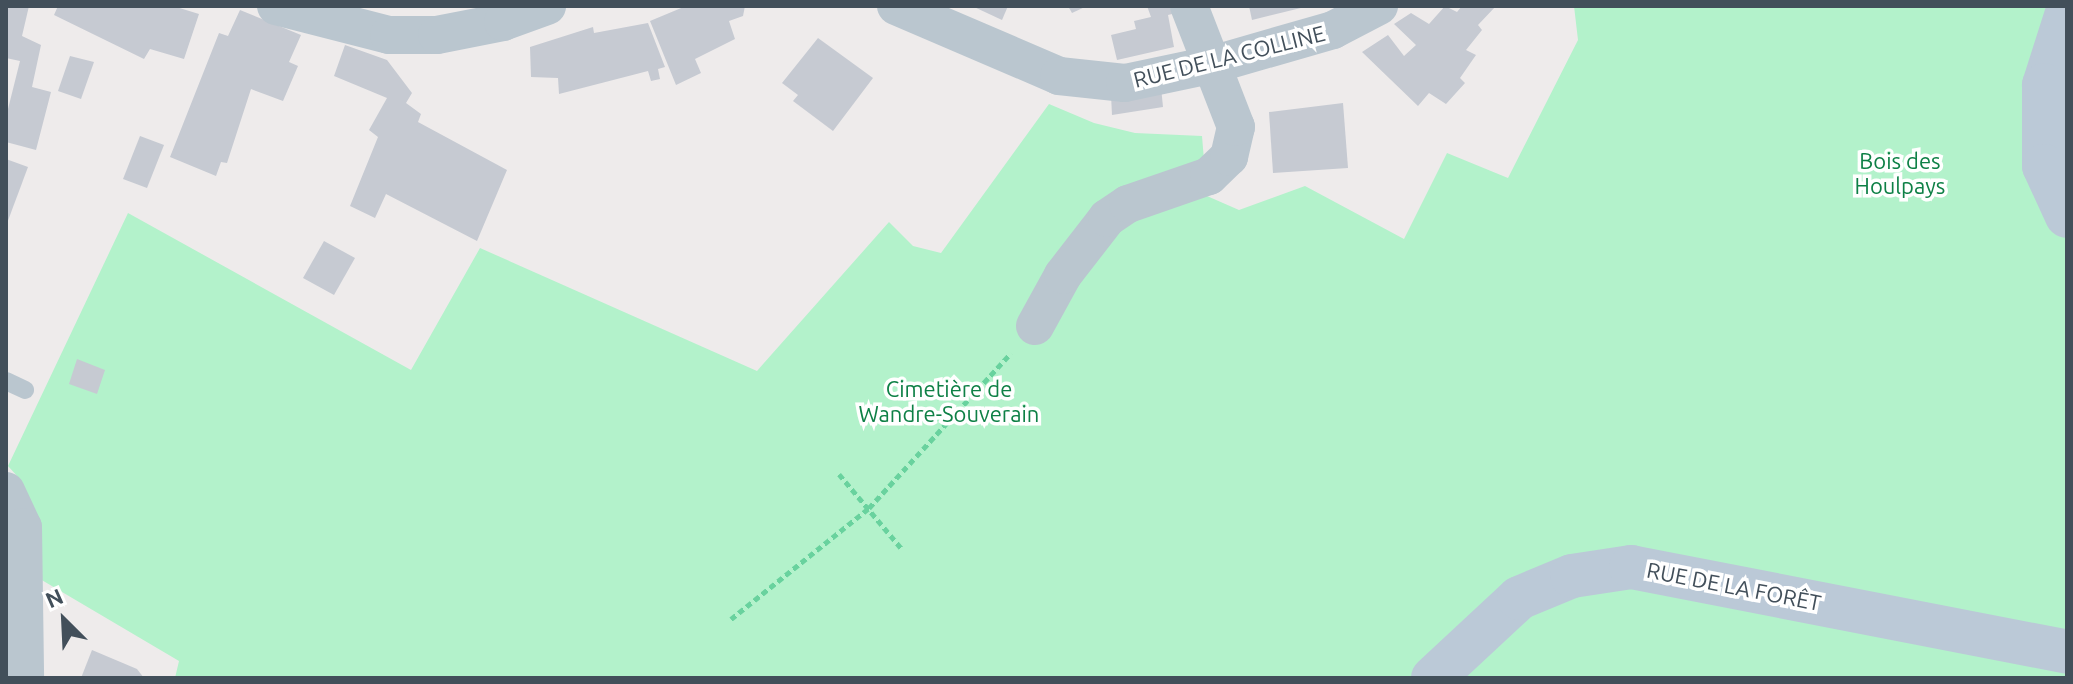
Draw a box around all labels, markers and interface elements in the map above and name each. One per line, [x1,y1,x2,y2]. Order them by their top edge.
street label: RUE DE LA COLLINE [1130,19,1328,93]
park label: Bois des Houlpays [1855,147,1945,198]
park label: Cimetière de Wandre-Souverain [859,375,1039,426]
street label: RUE DE LA FORÊT [1645,556,1823,616]
north arrow [24,580,104,660]
text: N [41,583,67,612]

